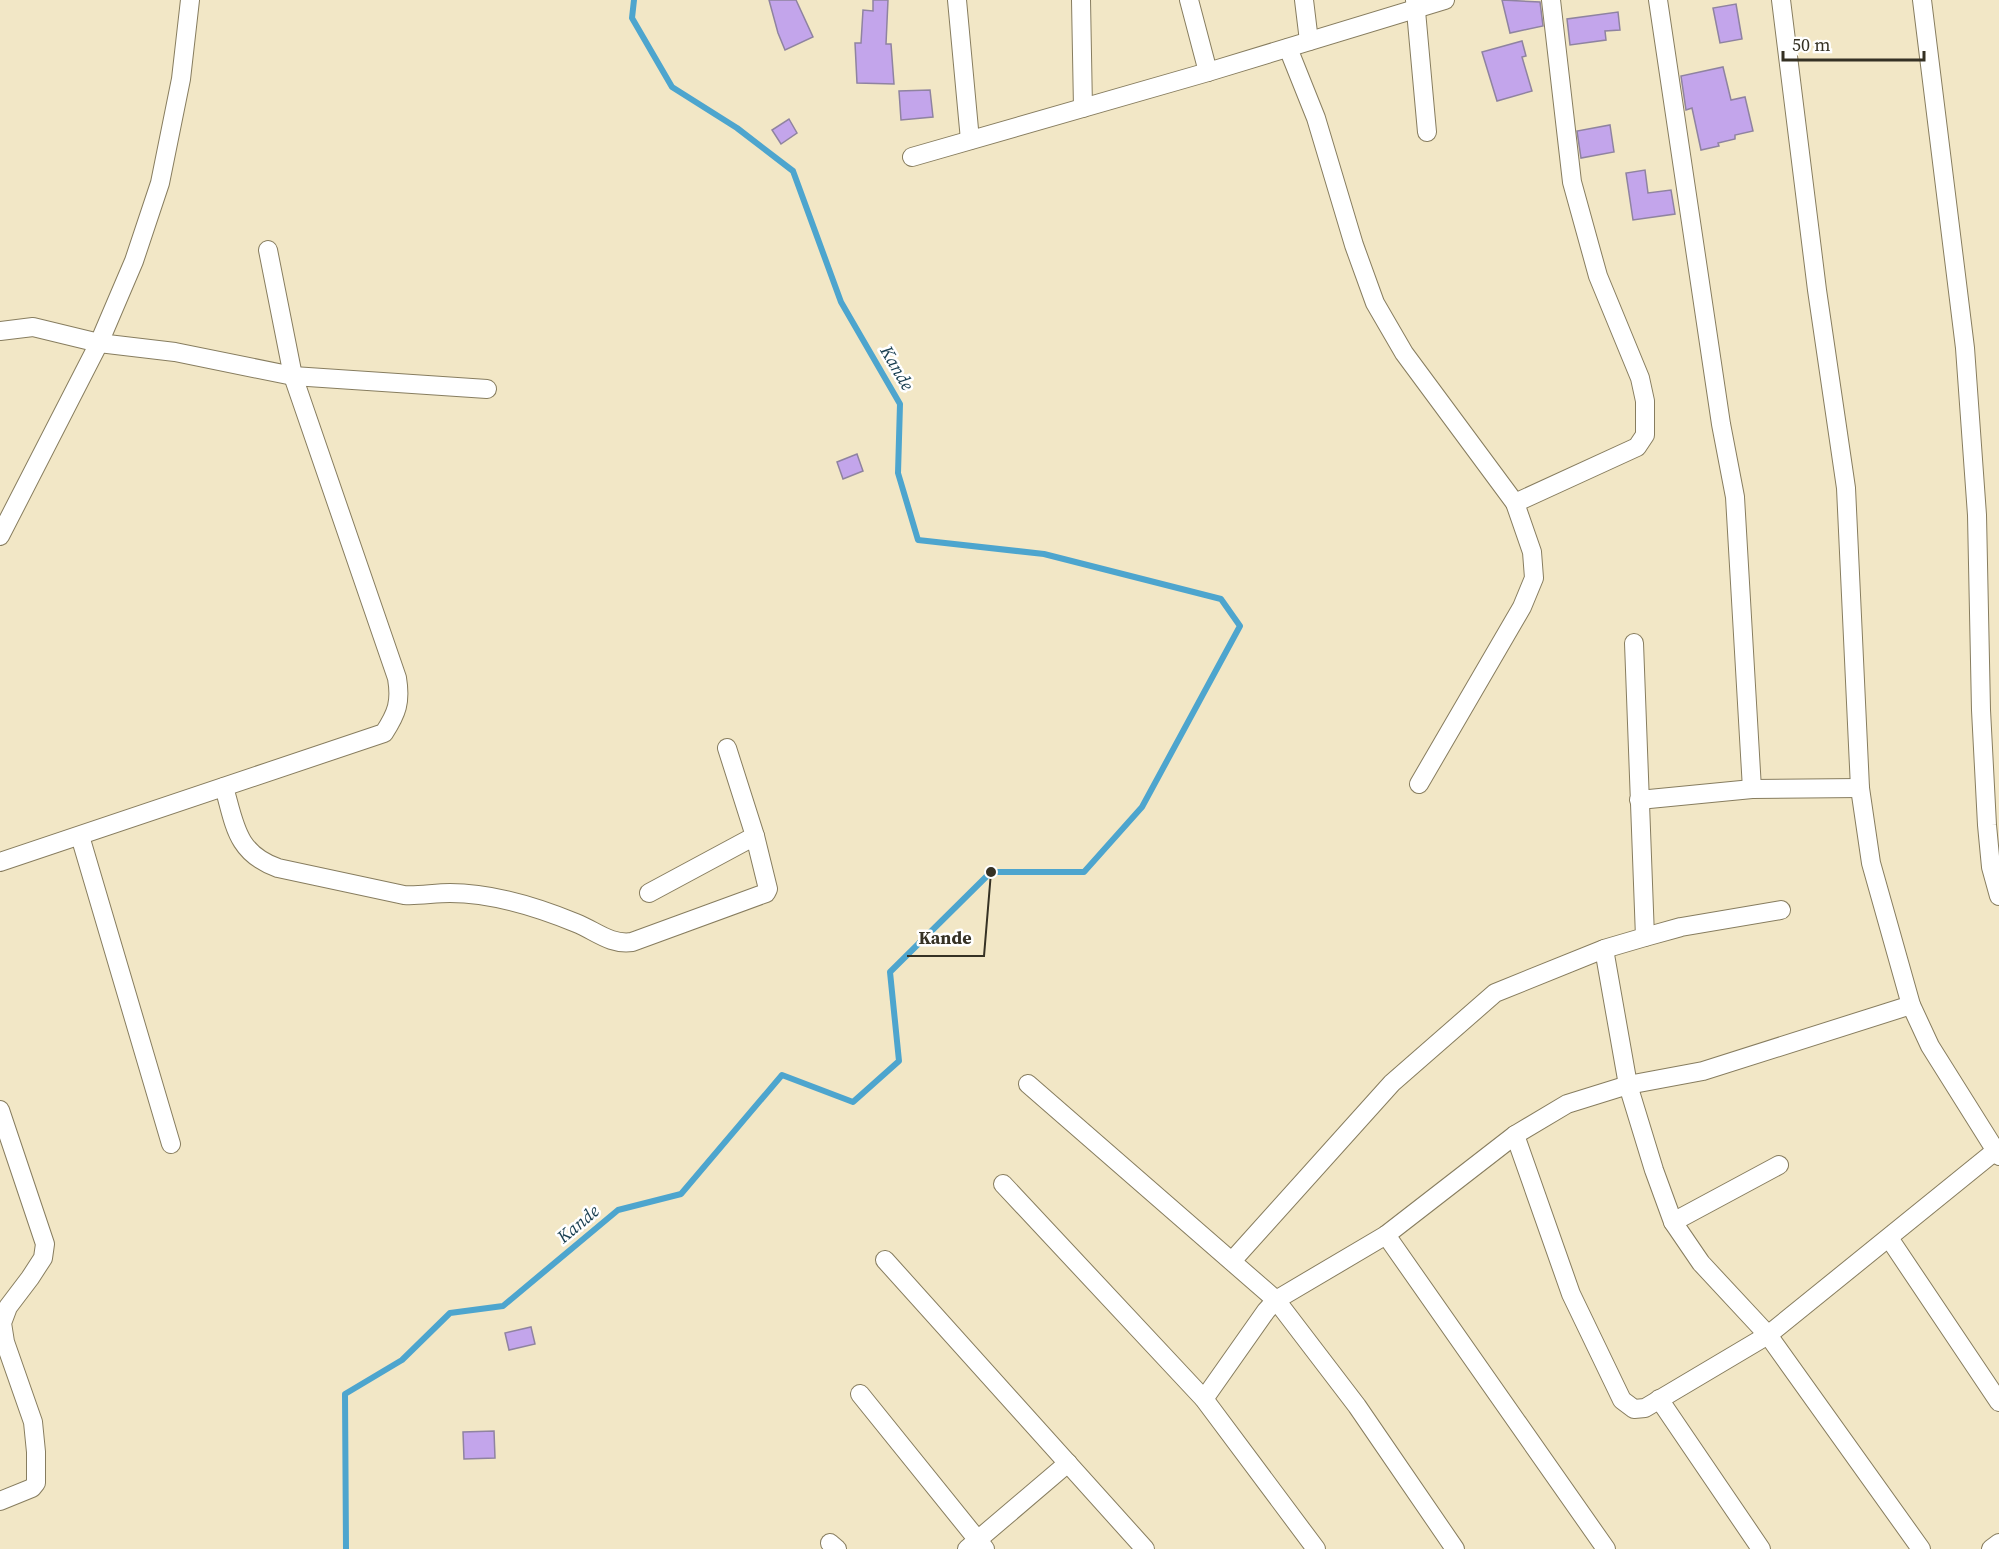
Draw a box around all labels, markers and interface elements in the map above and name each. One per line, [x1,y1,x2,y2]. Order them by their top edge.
scale bar [1783,24,1924,62]
text: 50 m [1792,32,1830,57]
water label: Kande [874,340,921,395]
callout: Kande [907,920,984,956]
text: Kande [918,925,972,950]
water label: Kande [550,1198,605,1249]

